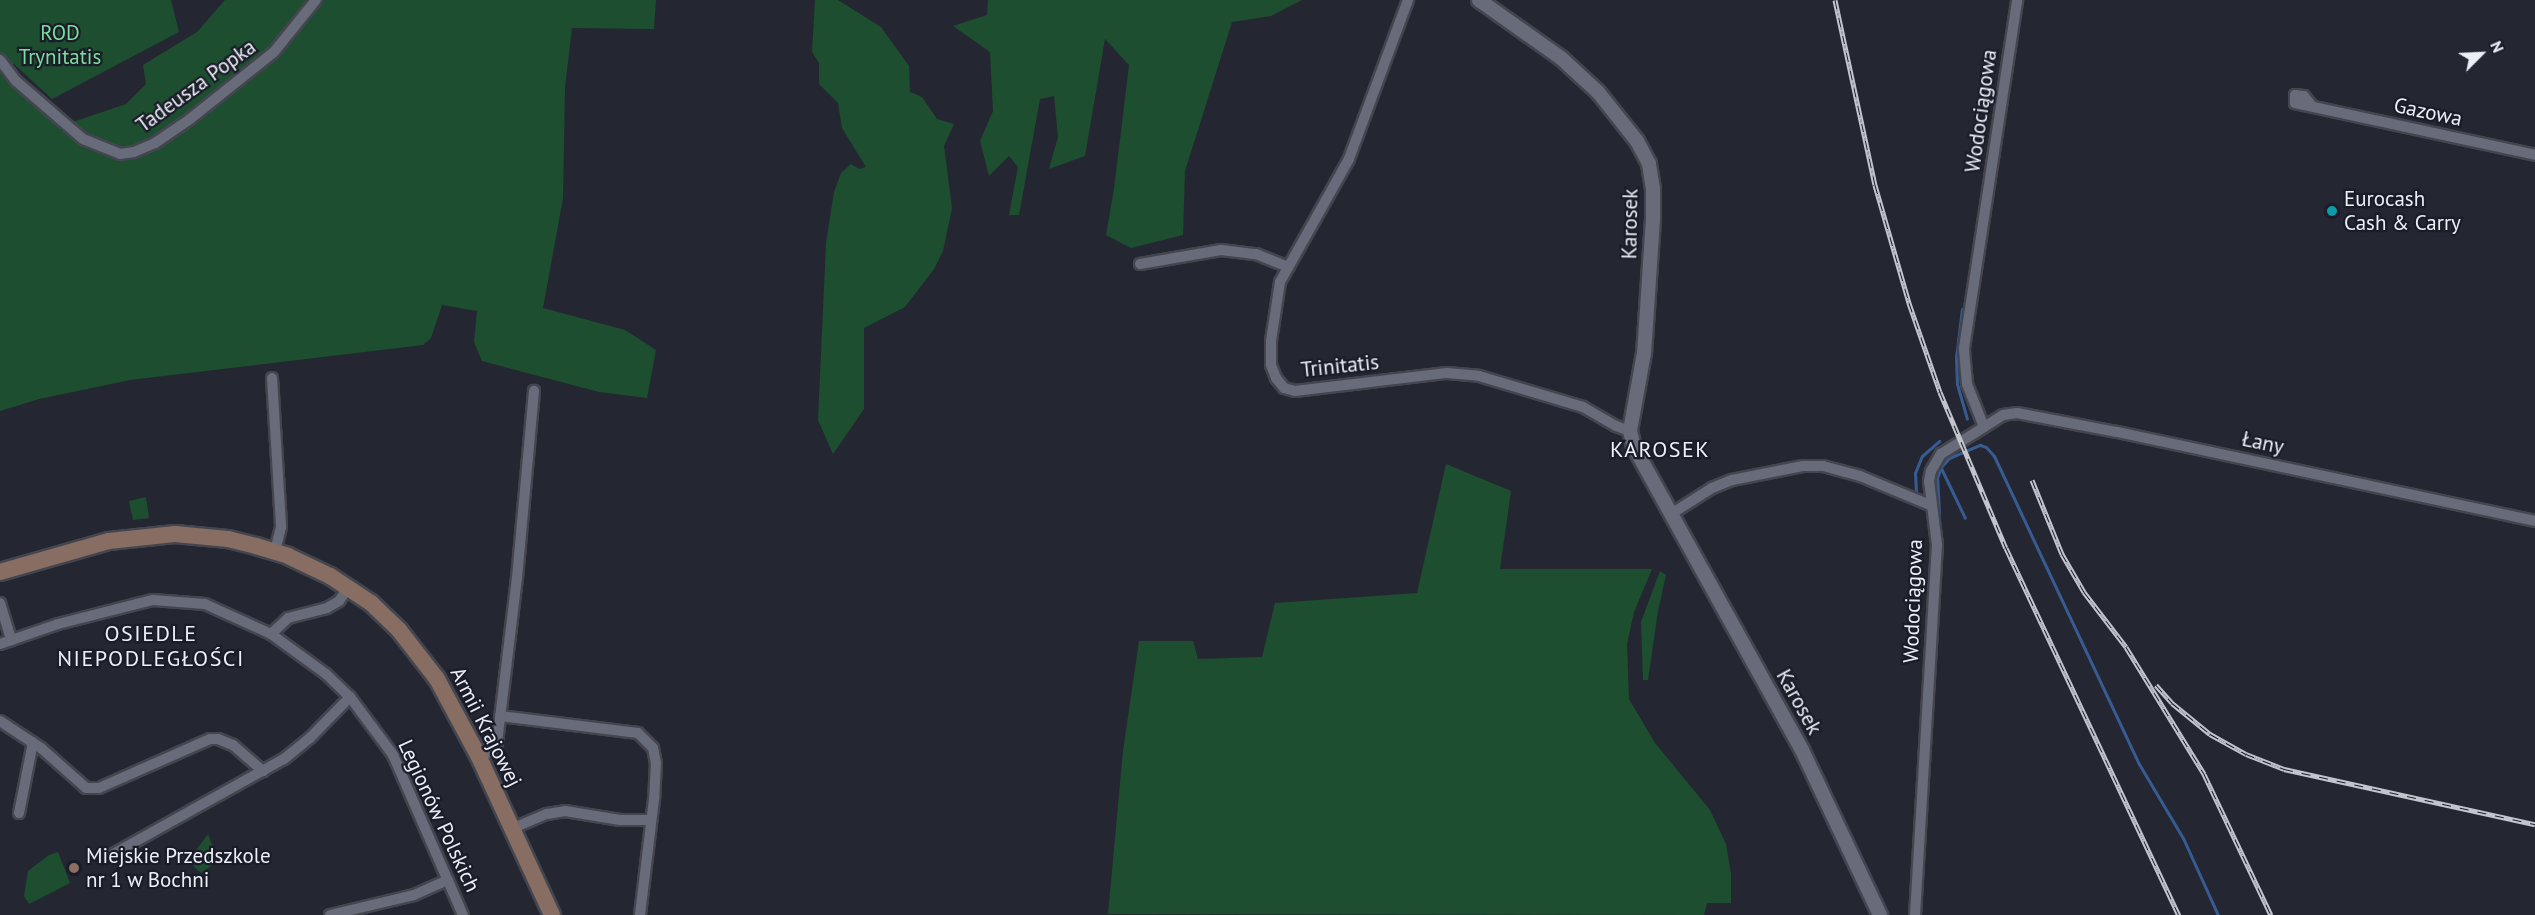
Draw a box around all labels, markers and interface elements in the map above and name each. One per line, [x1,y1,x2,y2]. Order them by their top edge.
park label: ROD Trynitatis [19,20,101,70]
north arrow [2451,24,2511,84]
street label: Tadeusza Popka [131,34,261,138]
text: N [2486,38,2509,56]
street label: Wodociągowa [1960,48,2002,174]
street label: Gazowa [2392,92,2464,132]
place label: Eurocash Cash & Carry [2344,186,2461,236]
street label: Karosek [1617,188,1643,260]
marker: Eurocash Cash & Carry [2325,204,2339,218]
street label: Trinitatis [1300,349,1380,383]
street label: Łany [2240,426,2286,460]
district label: KAROSEK [1610,437,1710,463]
street label: Wodociągowa [1898,539,1928,663]
district label: OSIEDLE NIEPODLEGŁOŚCI [57,620,245,672]
street label: Armii Krajowej [445,663,527,791]
street label: Karosek [1771,665,1827,739]
street label: Legionów Polskich [393,736,485,896]
place label: Miejskie Przedszkole nr 1 w Bochni [86,843,271,893]
marker: Miejskie Przedszkole nr 1 w Bochni [67,861,81,875]

